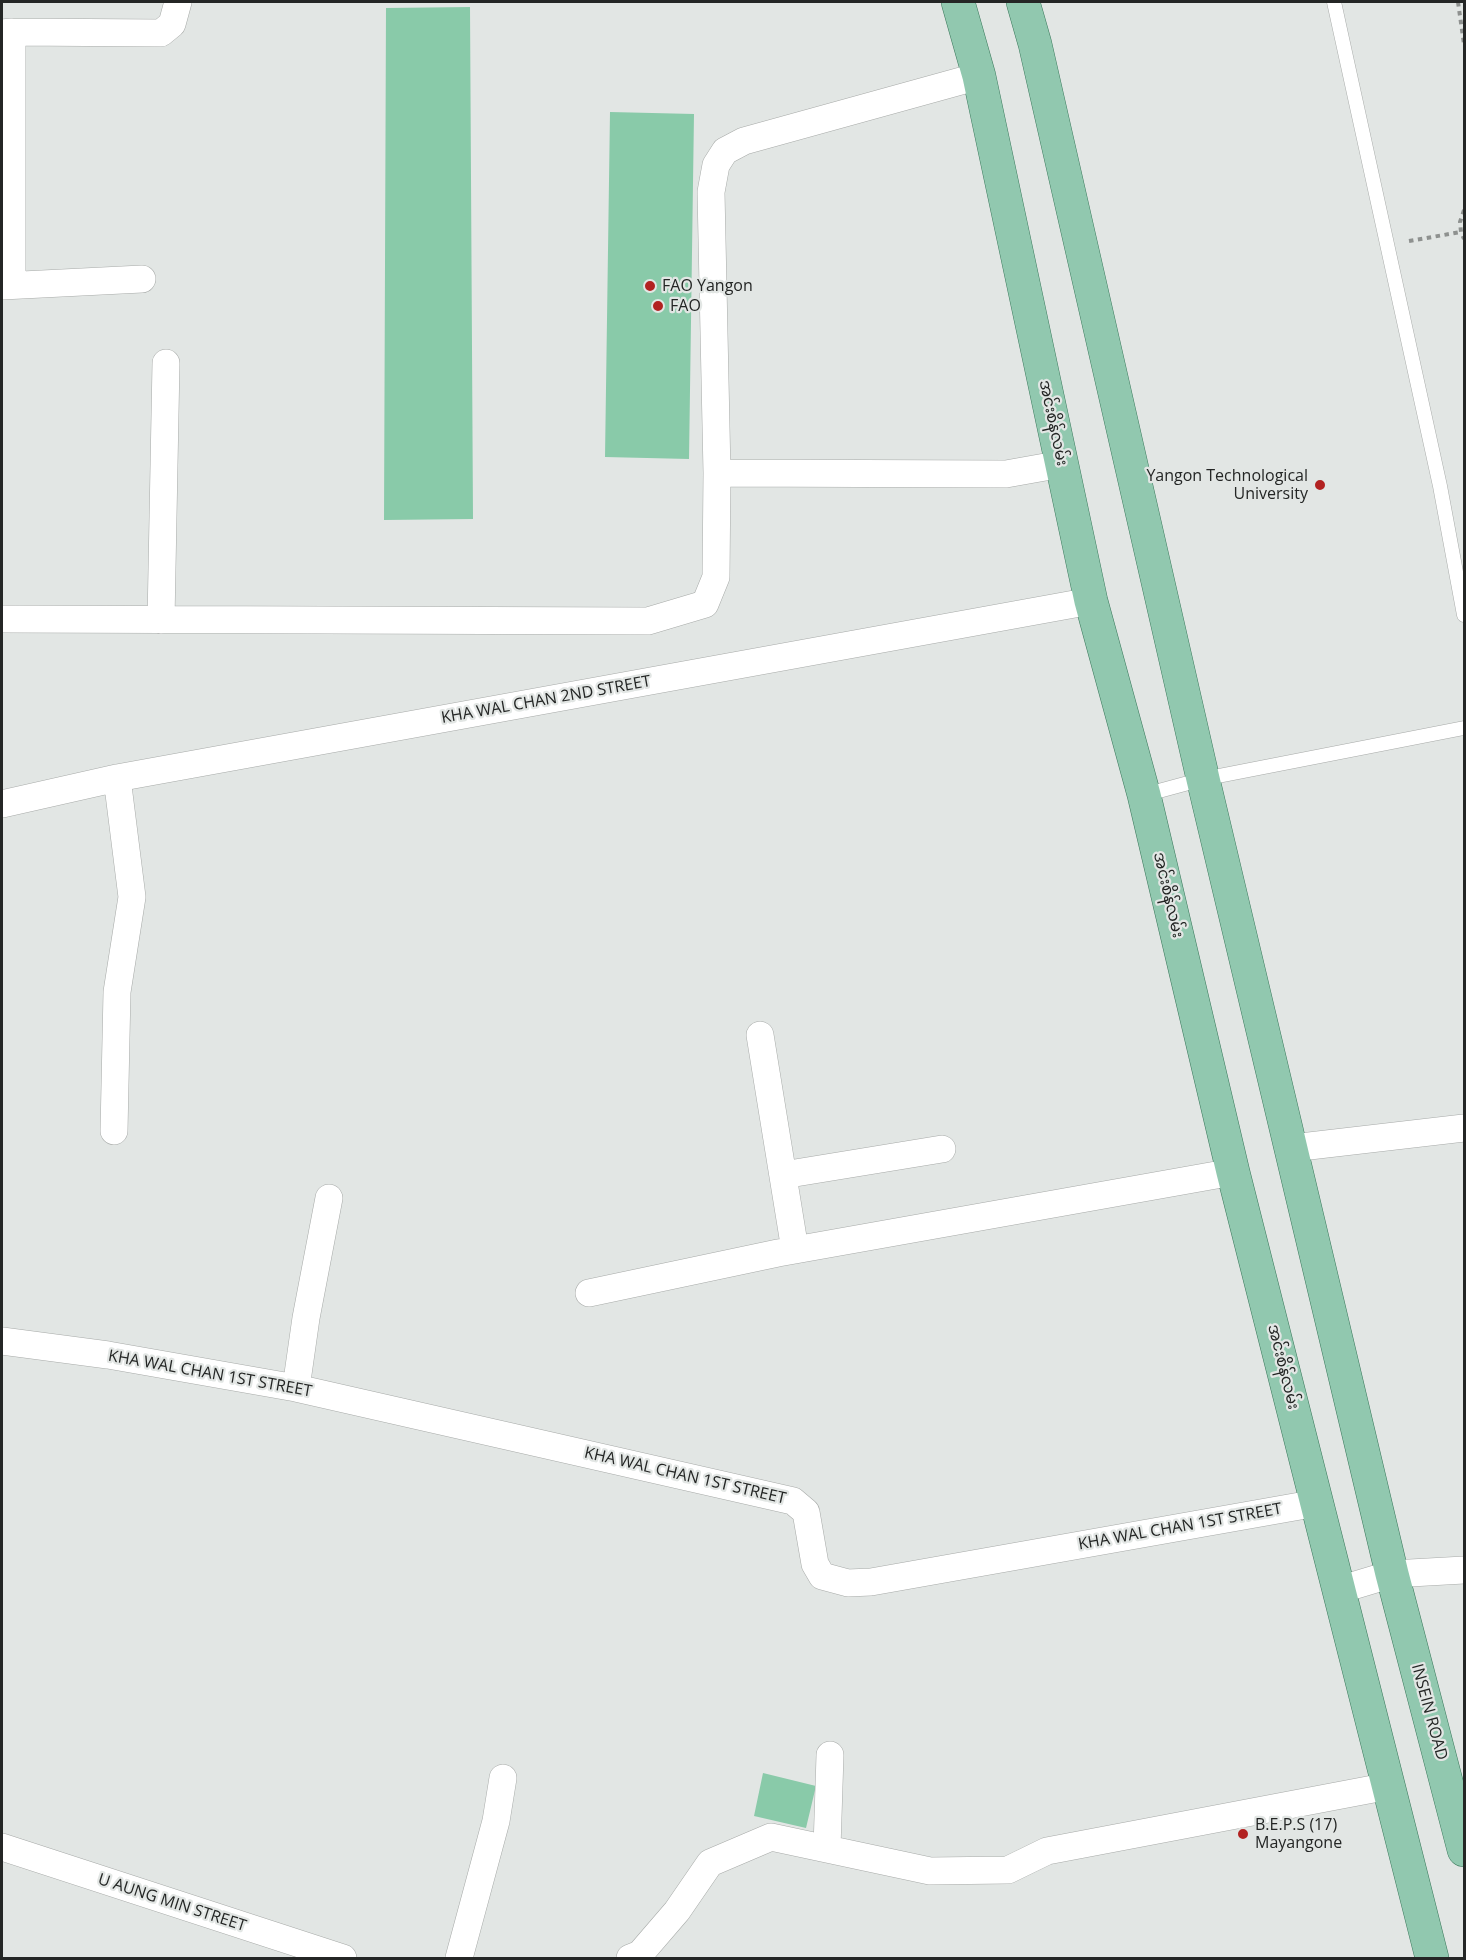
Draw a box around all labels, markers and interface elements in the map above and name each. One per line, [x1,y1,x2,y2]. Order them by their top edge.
place label: FAO Yangon [662,276,753,296]
marker: FAO Yangon [643,279,657,293]
place label: FAO [670,296,701,316]
marker: FAO [651,299,665,313]
street label: အင်းစိန်လမ်း [1035,378,1071,468]
place label: Yangon Technological University [1146,466,1308,504]
marker: Yangon Technological University [1313,478,1327,492]
street label: KHA WAL CHAN 2ND STREET [440,672,652,728]
street label: အင်းစိန်လမ်း [1149,850,1187,940]
street label: အင်းစိန်လမ်း [1263,1322,1303,1412]
street label: KHA WAL CHAN 1ST STREET [107,1347,313,1401]
street label: KHA WAL CHAN 1ST STREET [582,1443,788,1509]
street label: KHA WAL CHAN 1ST STREET [1077,1500,1283,1554]
street label: INSEIN ROAD [1407,1662,1451,1762]
place label: B.E.P.S (17) Mayangone [1255,1815,1342,1853]
marker: B.E.P.S (17) Mayangone [1236,1827,1250,1841]
street label: U AUNG MIN STREET [96,1870,248,1936]

